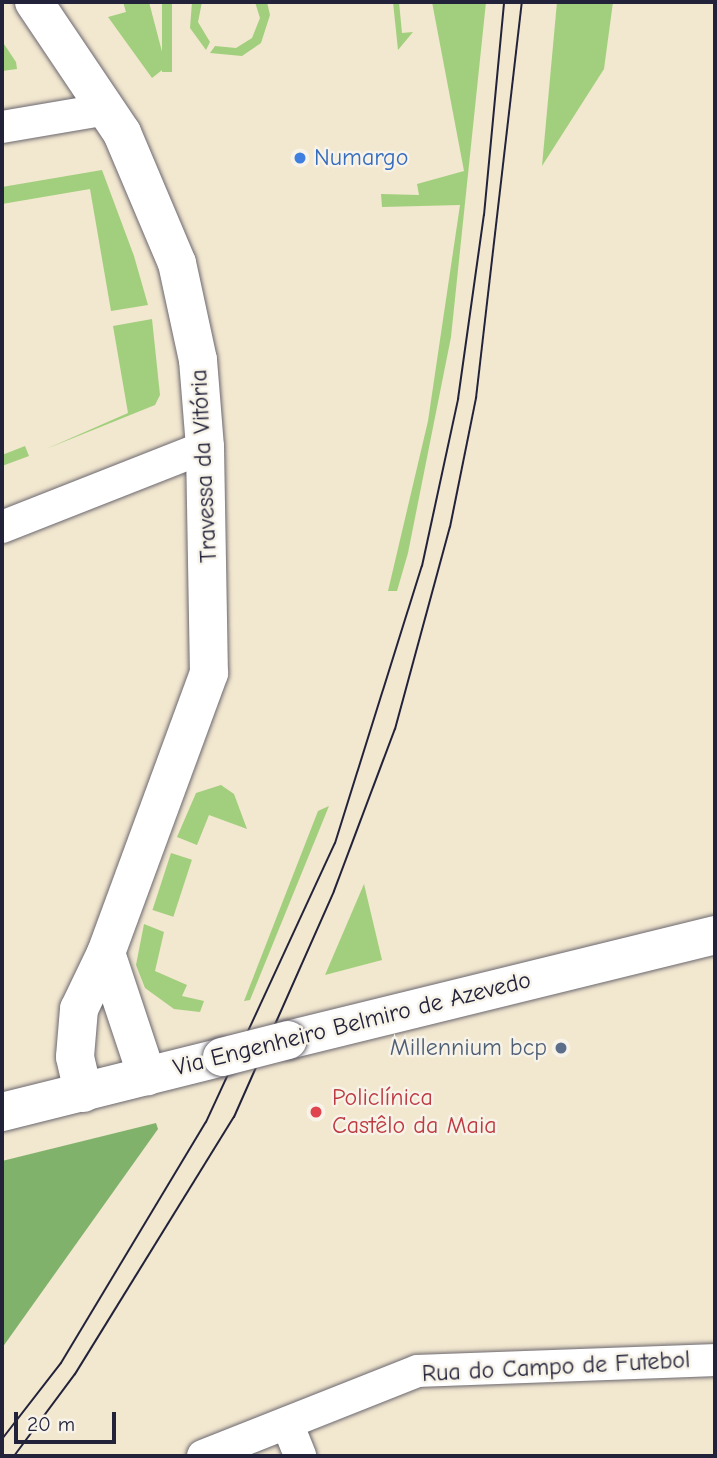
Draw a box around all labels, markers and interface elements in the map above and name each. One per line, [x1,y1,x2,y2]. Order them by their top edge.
place label: Numargo [314,144,409,172]
marker: Numargo [292,150,308,166]
street label: Travessa da Vitória [185,369,223,563]
street label: Via Engenheiro Belmiro de Azevedo [170,966,534,1082]
place label: Millennium bcp [390,1034,547,1062]
marker: Millennium bcp [553,1040,569,1056]
place label: Policlínica Castêlo da Maia [332,1084,497,1140]
marker: Policlínica Castêlo da Maia [306,1102,326,1122]
street label: Rua do Campo de Futebol [421,1346,691,1388]
scale bar [18,1398,119,1442]
text: 20 m [27,1412,75,1436]

